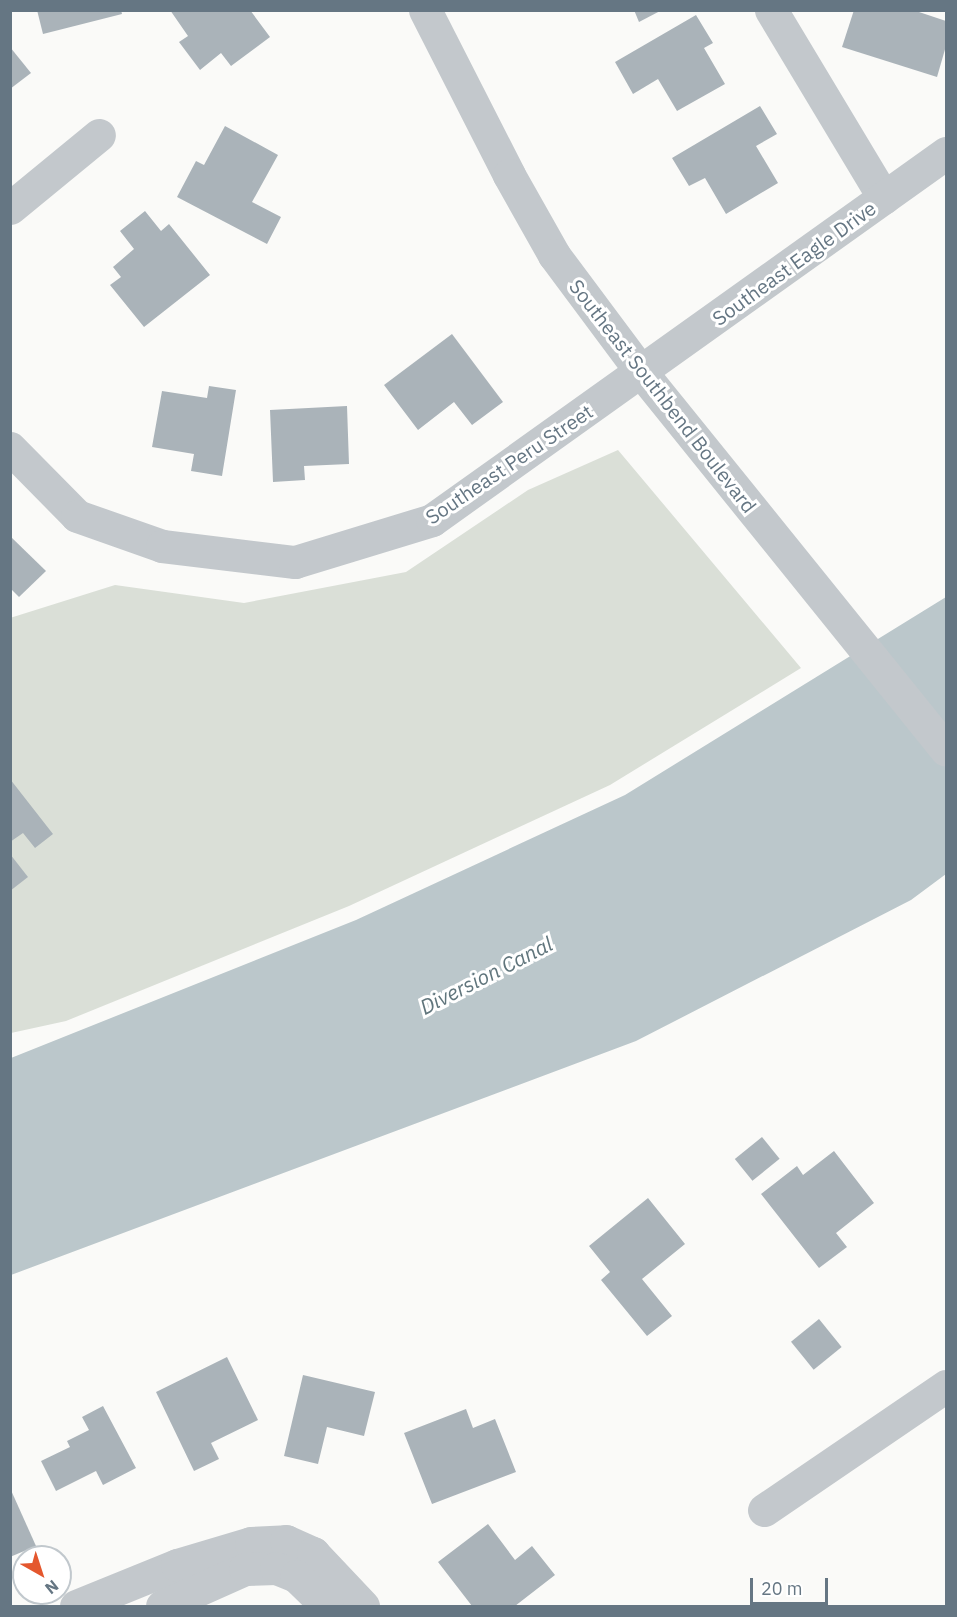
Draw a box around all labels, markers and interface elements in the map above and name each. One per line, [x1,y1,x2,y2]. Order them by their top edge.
street label: Southeast Eagle Drive [708,196,880,330]
street label: Southeast Southbend Boulevard [564,275,762,517]
street label: Southeast Peru Street [421,399,597,529]
water label: Diversion Canal [415,931,557,1019]
north arrow [12,1545,72,1605]
scale bar [753,1566,831,1604]
text: N [41,1576,63,1599]
text: 20 m [761,1577,803,1600]

